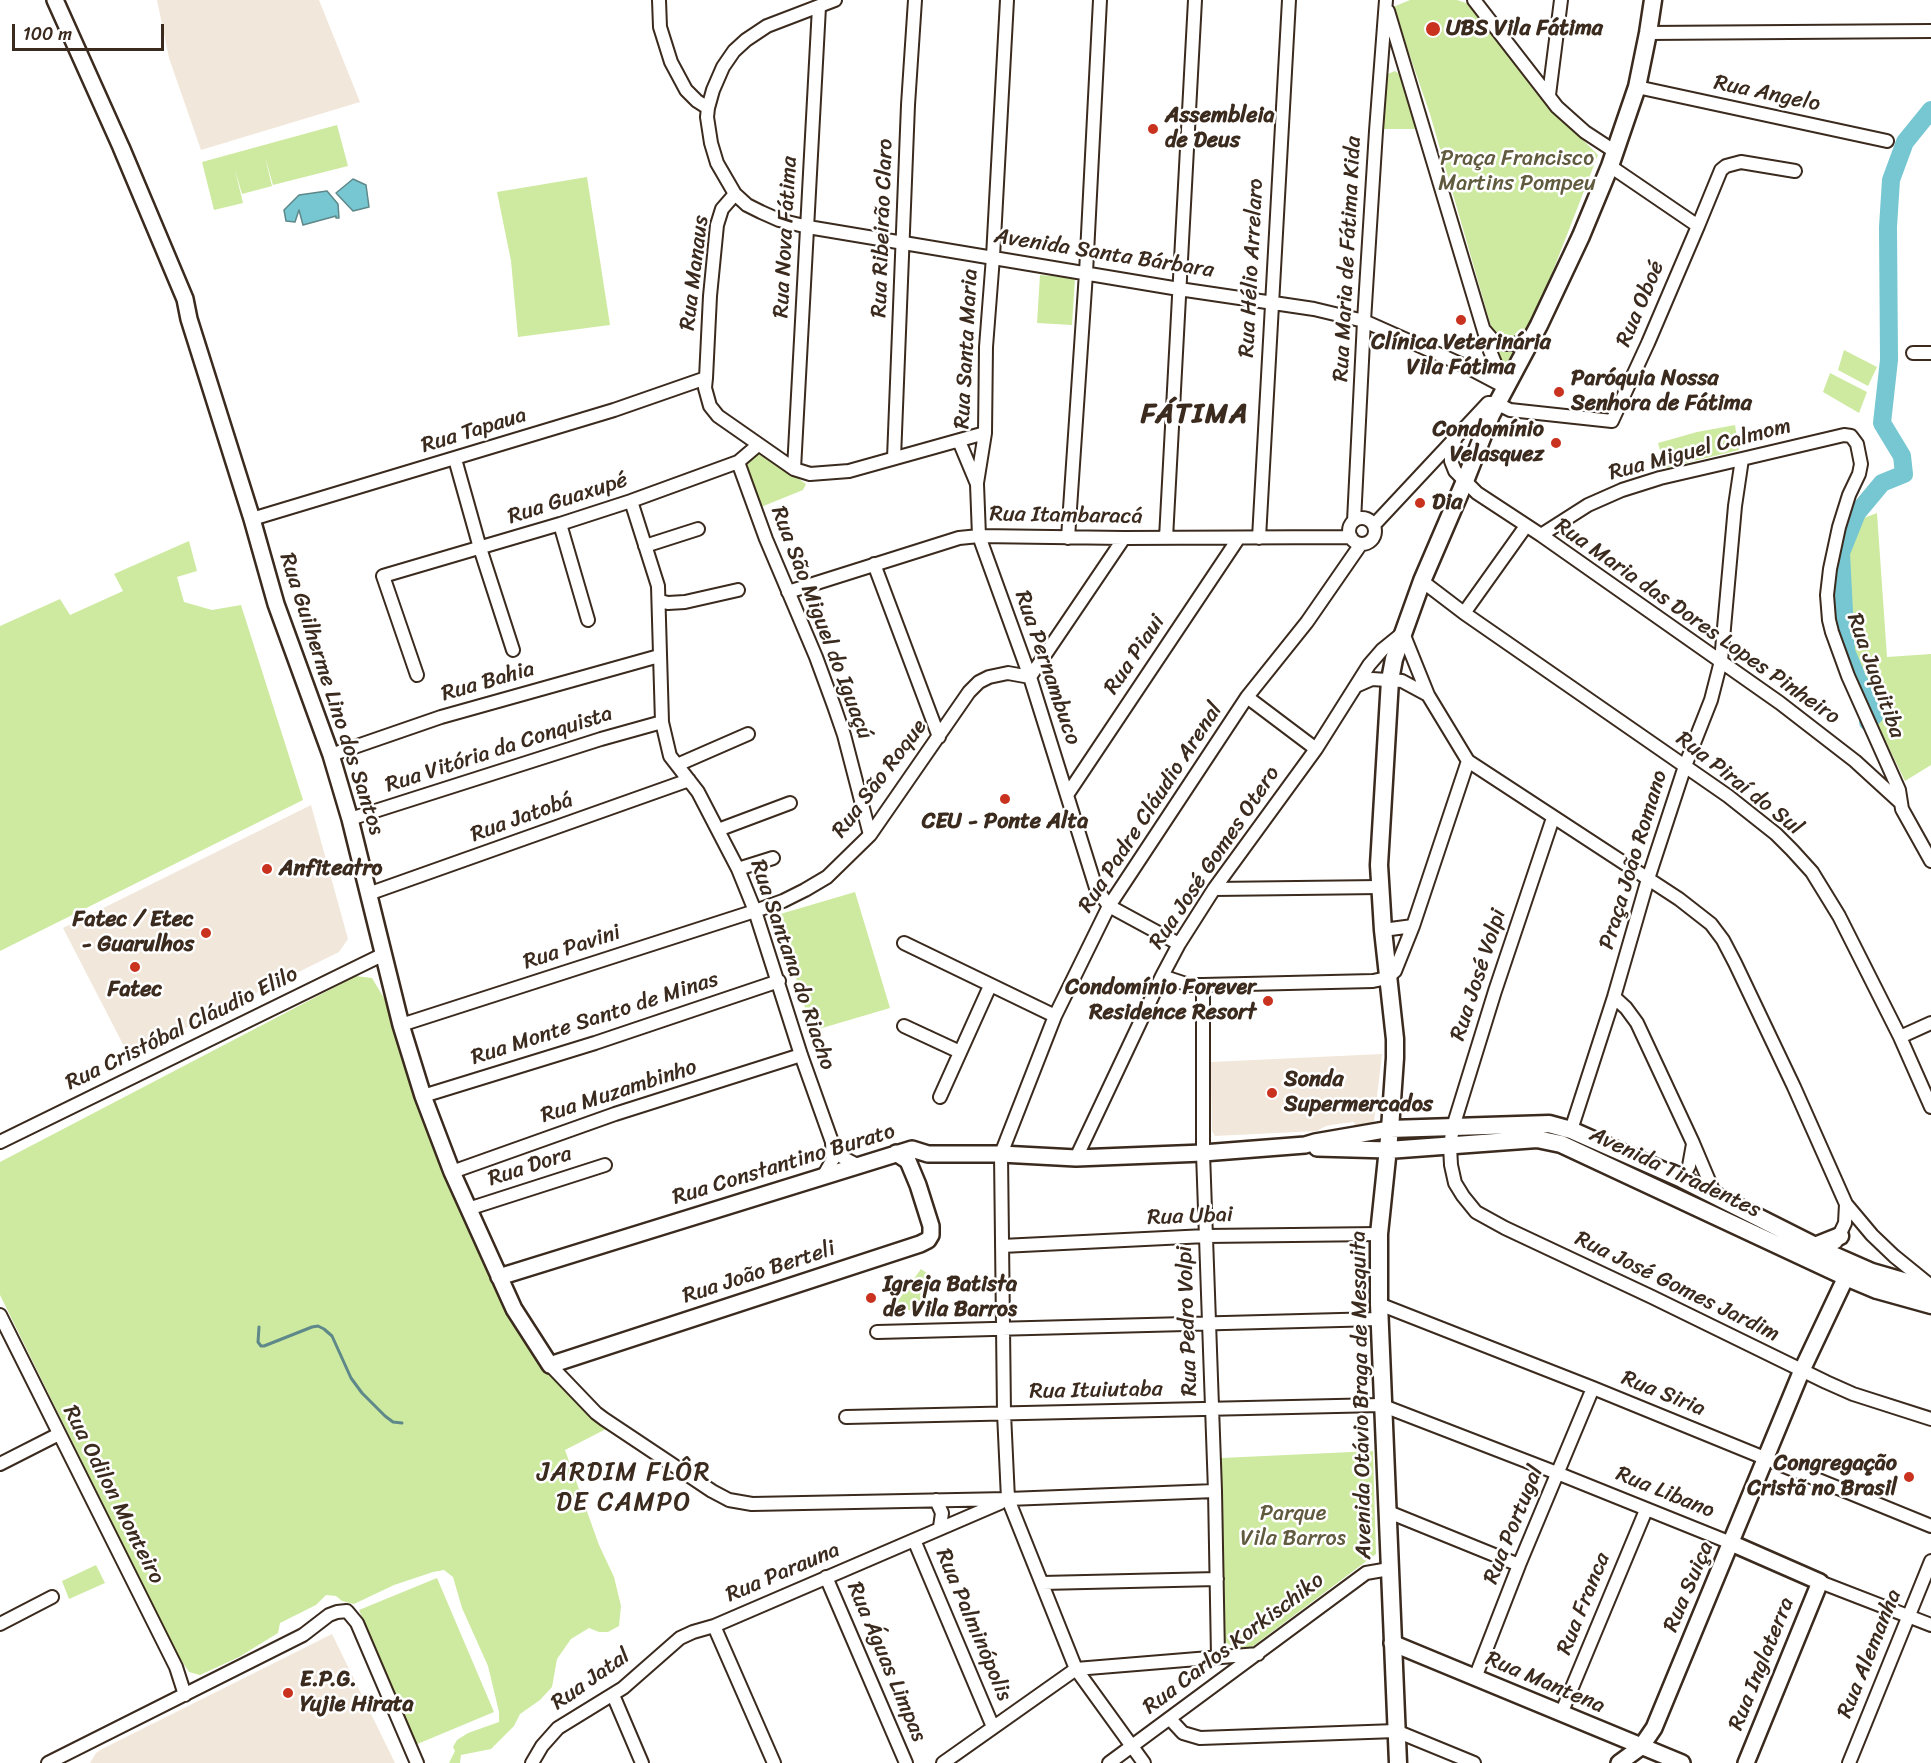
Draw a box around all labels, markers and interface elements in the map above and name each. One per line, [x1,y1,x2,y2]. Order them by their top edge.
scale bar [15,12,166,50]
place label: UBS Vila Fátima [1446,16,1603,42]
text: 100 m [23,18,72,50]
marker: UBS Vila Fátima [1424,20,1442,38]
street label: Rua Angelo [1711,70,1823,118]
place label: Assembleia de Deus [1165,103,1275,154]
marker: Assembleia de Deus [1146,122,1160,136]
street label: Rua Maria de Fátima Kida [1328,136,1368,382]
street label: Rua Ribeirão Claro [867,138,899,318]
park label: Praça Francisco Martins Pompeu [1438,146,1596,198]
street label: Rua Nova Fátima [769,155,803,319]
street label: Rua Hélio Arrelaro [1234,178,1270,358]
street label: Rua Manaus [675,214,715,332]
street label: Avenida Santa Bárbara [992,224,1216,284]
street label: Rua Oboé [1611,257,1671,351]
street label: Rua Santa Maria [950,268,984,430]
marker: Clínica Veterinária Vila Fátima [1454,313,1468,327]
place label: Clínica Veterinária Vila Fátima [1371,330,1551,382]
place label: Paróquia Nossa Senhora de Fátima [1571,366,1752,418]
marker: Paróquia Nossa Senhora de Fátima [1552,385,1566,399]
district label: FÁTIMA [1141,398,1249,432]
street label: Rua Tapaua [418,402,530,460]
street label: Rua Miguel Calmom [1606,413,1794,487]
place label: Condomínio Velasquez [1432,417,1544,469]
marker: Condomínio Velasquez [1549,436,1563,450]
street label: Rua Guaxupé [505,467,631,531]
place label: Dia [1432,490,1462,516]
marker: Dia [1413,496,1427,510]
street label: Rua Itambaracá [989,501,1143,531]
street label: Rua São Miguel do Iguaçú [764,503,878,743]
street label: Rua Maria das Dores Lopes Pinheiro [1549,513,1845,731]
street label: Rua Guilherme Lino dos Santos [273,550,389,838]
street label: Rua Pernambuco [1008,587,1086,749]
street label: Rua Piaui [1099,610,1171,700]
street label: Rua Juquitiba [1840,610,1910,742]
street label: Rua Bahia [438,656,538,708]
street label: Rua Padre Cláudio Arenal [1073,698,1229,918]
street label: Rua Vitória da Conquista [382,701,616,799]
street label: Rua São Roque [827,715,933,843]
street label: Rua Piraí do Sul [1670,726,1808,842]
street label: Rua José Gomes Otero [1144,762,1286,954]
street label: Praça João Romano [1594,767,1674,953]
street label: Rua Jatobá [467,787,577,849]
marker: CEU - Ponte Alta [998,792,1012,806]
place label: CEU - Ponte Alta [922,809,1088,835]
place label: Anfiteatro [279,856,382,882]
street label: Rua Santana do Riacho [744,857,840,1073]
marker: Anfiteatro [260,862,274,876]
street label: Rua José Volpi [1445,906,1513,1044]
place label: Fatec / Etec - Guarulhos [73,907,194,958]
street label: Rua Pavini [520,920,624,976]
marker: Fatec / Etec - Guarulhos [199,926,213,940]
marker: Fatec [128,960,142,974]
street label: Rua Cristóbal Cláudio Elilo [62,961,302,1097]
street label: Rua Monte Santo de Minas [468,967,722,1071]
place label: Condomínio Forever Residence Resort [1065,975,1256,1026]
place label: Fatec [108,977,162,1003]
marker: Condomínio Forever Residence Resort [1261,994,1275,1008]
street label: Rua Muzambinho [538,1054,700,1130]
place label: Sonda Supermercados [1284,1067,1433,1118]
marker: Sonda Supermercados [1265,1086,1279,1100]
street label: Rua Constantino Burato [670,1119,898,1211]
street label: Avenida Tiradentes [1585,1122,1765,1224]
street label: Rua Dora [485,1141,575,1193]
street label: Rua Ubai [1147,1202,1233,1232]
street label: Rua José Gomes Jardim [1570,1226,1784,1348]
street label: Avenida Otávio Braga de Mesquita [1346,1230,1378,1560]
street label: Rua João Berteli [679,1236,839,1310]
street label: Rua Pedro Volpi [1172,1245,1204,1397]
place label: Igreja Batista de Vila Barros [883,1272,1017,1324]
marker: Igreja Batista de Vila Barros [864,1291,878,1305]
street label: Rua Siria [1617,1365,1709,1423]
street label: Rua Ituiutaba [1029,1377,1163,1405]
street label: Rua Odilon Monteiro [56,1401,170,1589]
place label: Congregação Cristã no Brasil [1747,1451,1897,1502]
district label: JARDIM FLÔR DE CAMPO [538,1457,710,1518]
street label: Rua Libano [1612,1461,1718,1525]
street label: Rua Portugal [1478,1462,1550,1588]
marker: Congregação Cristã no Brasil [1902,1470,1916,1484]
park label: Parque Vila Barros [1240,1501,1346,1552]
street label: Rua Parauna [722,1537,844,1609]
street label: Rua Suiça [1658,1538,1720,1636]
street label: Rua Palminópolis [929,1545,1017,1705]
street label: Rua Franca [1552,1549,1616,1659]
street label: Rua Carlos Korkischiko [1138,1567,1330,1721]
street label: Rua Águas Limpas [840,1578,932,1746]
street label: Rua Alemanha [1832,1586,1908,1722]
street label: Rua Inglaterra [1723,1594,1801,1734]
street label: Rua Jatal [546,1643,636,1717]
street label: Rua Mantena [1482,1646,1608,1720]
place label: E.P.G. Yujie Hirata [300,1667,413,1718]
marker: E.P.G. Yujie Hirata [281,1686,295,1700]

